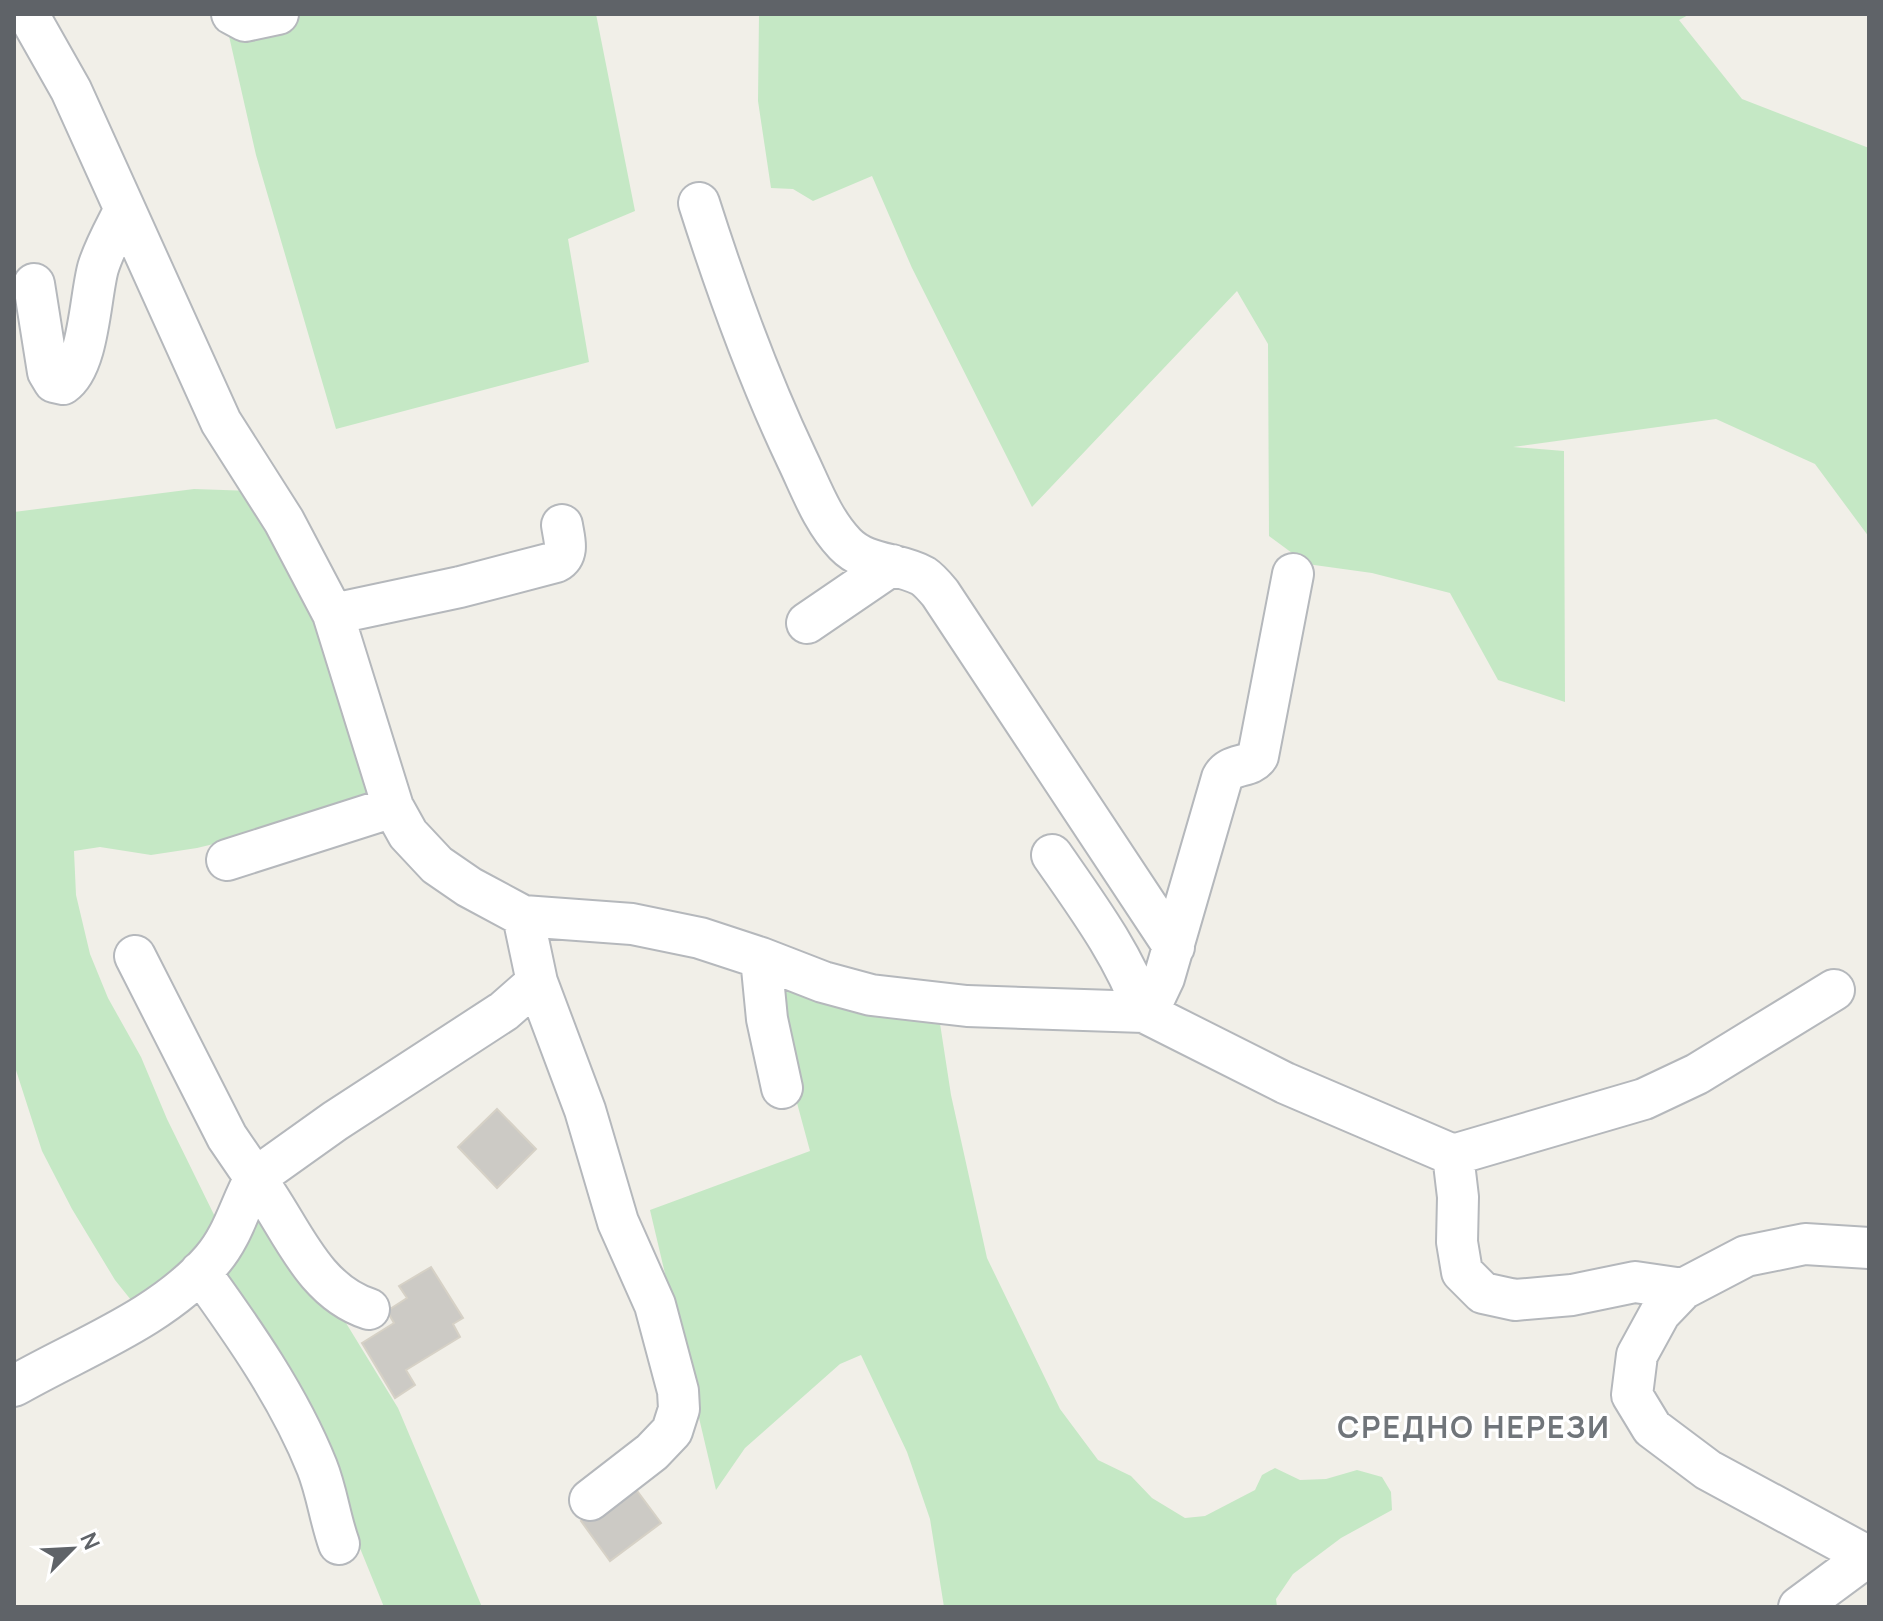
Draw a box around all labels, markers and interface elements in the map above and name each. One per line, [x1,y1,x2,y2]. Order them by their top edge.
district label: СРЕДНО НЕРЕЗИ [1337,1406,1611,1447]
north arrow [32,1509,112,1589]
text: N [73,1528,107,1554]

